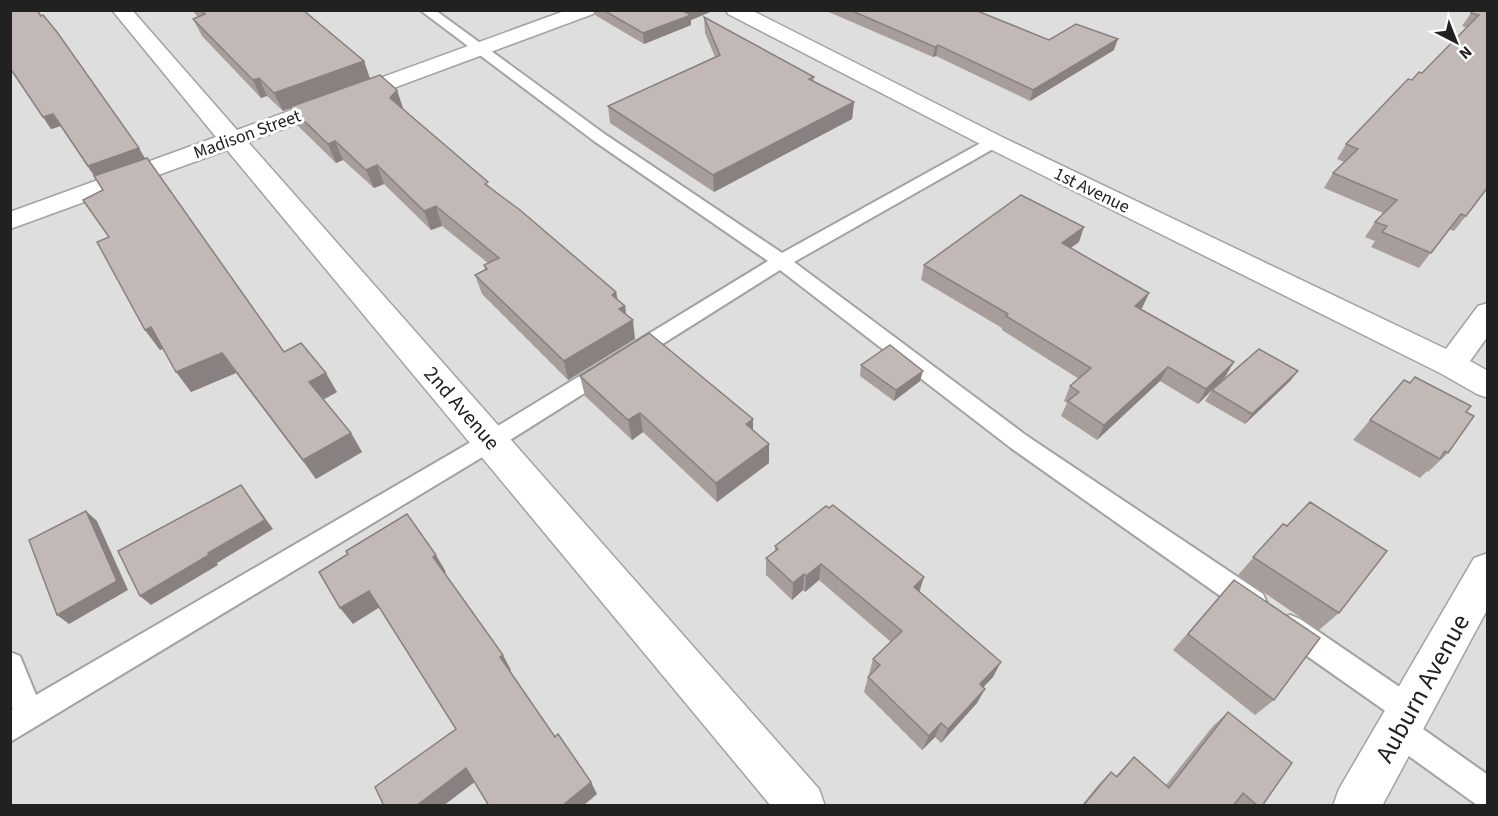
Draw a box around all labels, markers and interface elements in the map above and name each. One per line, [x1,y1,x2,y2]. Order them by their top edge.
north arrow [1426,12,1486,72]
text: N [1454,41,1477,64]
street label: Madison Street [190,103,304,165]
street label: 1st Avenue [1050,161,1134,220]
street label: 2nd Avenue [417,359,507,457]
street label: Auburn Avenue [1366,607,1479,769]

